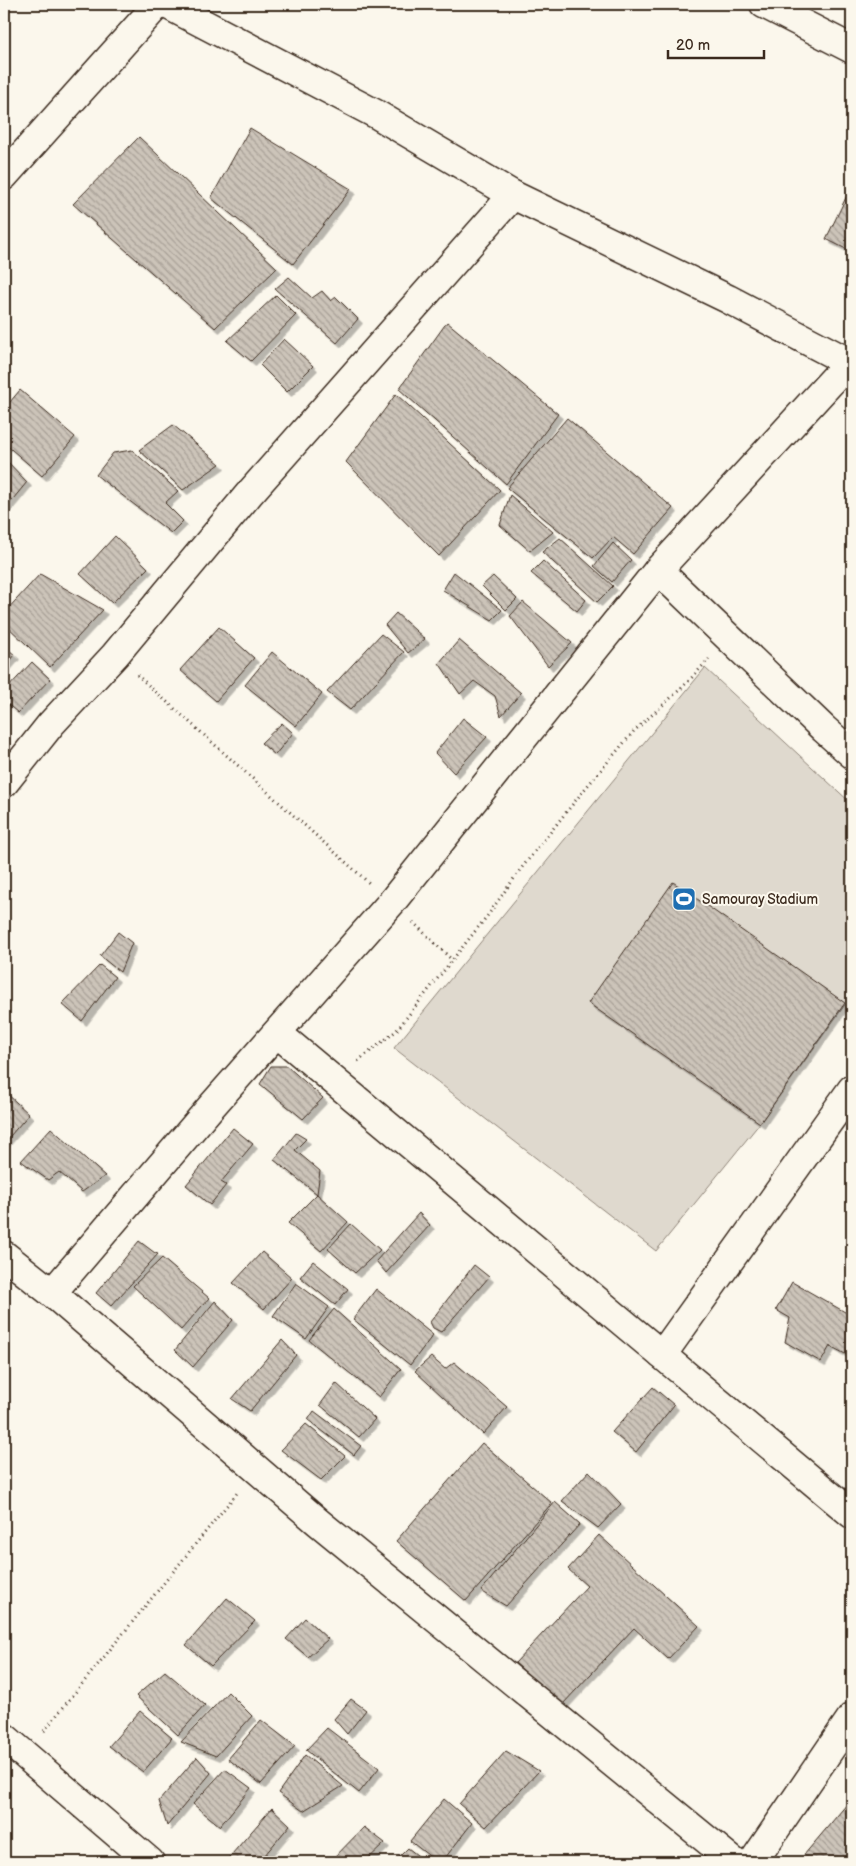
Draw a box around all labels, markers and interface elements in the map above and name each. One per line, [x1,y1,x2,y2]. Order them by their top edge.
scale bar [668,28,765,60]
text: 20 m [676,36,710,55]
sports icon: Samouray Stadium [671,886,697,912]
place label: Samouray Stadium [702,891,818,908]

